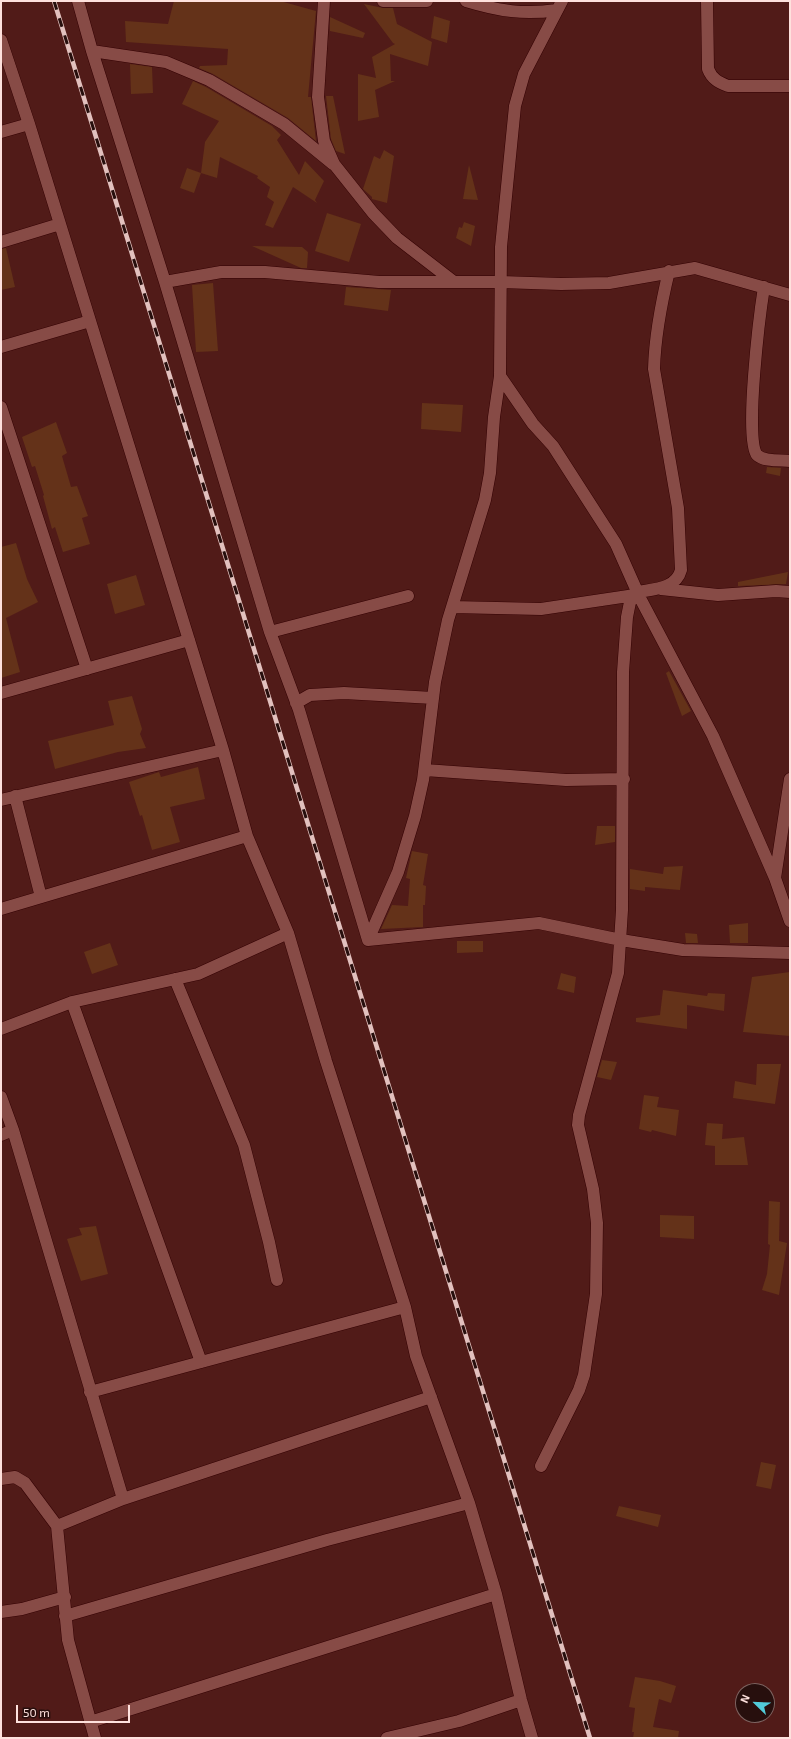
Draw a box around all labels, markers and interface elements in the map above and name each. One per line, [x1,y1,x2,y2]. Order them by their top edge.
north arrow [735,1683,775,1723]
text: N [737,1692,752,1705]
scale bar [18,1697,132,1723]
text: 50 m [23,1705,50,1719]

